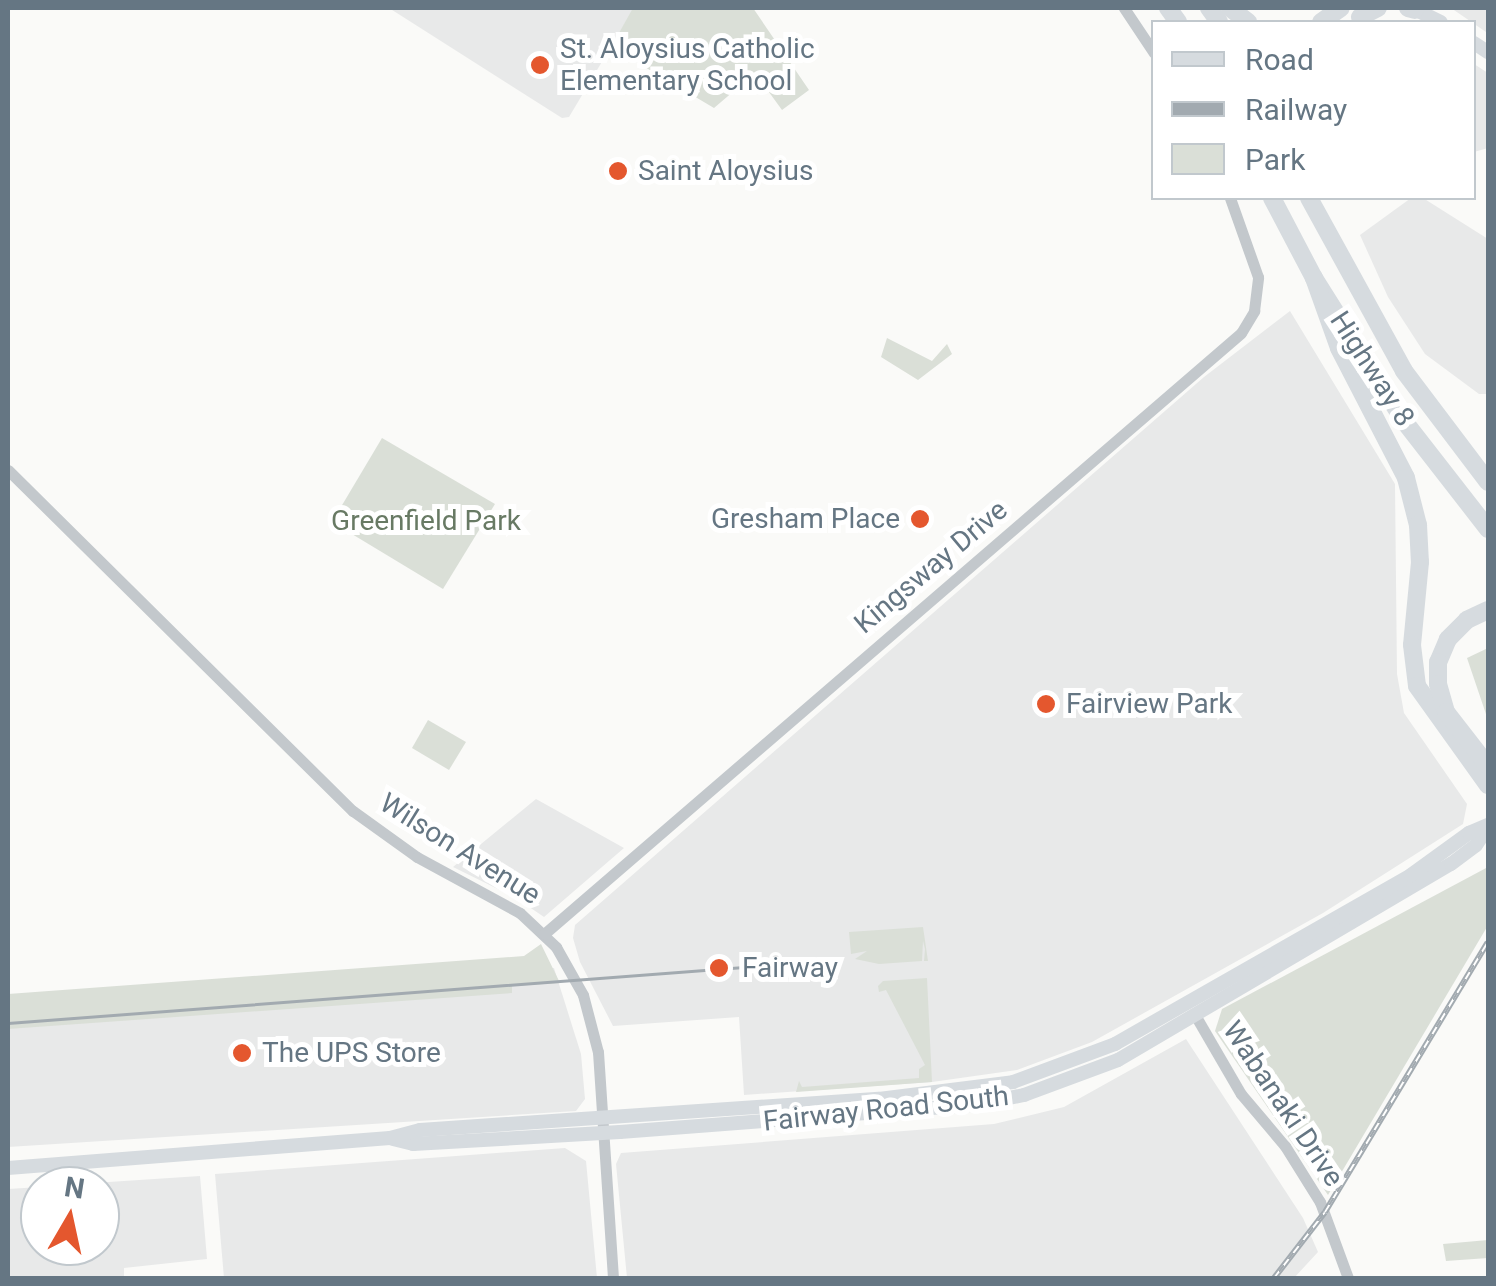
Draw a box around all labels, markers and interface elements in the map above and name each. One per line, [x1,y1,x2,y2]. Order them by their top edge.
legend [1151,20,1476,200]
place label: St. Aloysius Catholic Elementary School [560,32,815,98]
text: Road [1245,42,1314,77]
marker: St. Aloysius Catholic Elementary School [529,54,551,76]
text: Railway [1245,92,1347,127]
text: Park [1245,142,1305,177]
place label: Saint Aloysius [638,154,813,188]
marker: Saint Aloysius [607,160,629,182]
street label: Highway 8 [1323,305,1421,433]
street label: Kingsway Drive [848,493,1014,641]
place label: Gresham Place [711,502,900,536]
park label: Greenfield Park [331,504,521,538]
marker: Gresham Place [909,508,931,530]
place label: Fairview Park [1066,687,1232,721]
marker: Fairview Park [1035,693,1057,715]
street label: Wilson Avenue [374,786,546,912]
place label: Fairway [742,951,838,985]
marker: Fairway [706,955,732,981]
street label: Wabanaki Drive [1215,1015,1351,1193]
place label: The UPS Store [262,1036,441,1070]
marker: The UPS Store [231,1042,253,1064]
street label: Fairway Road South [762,1079,1010,1139]
north arrow [20,1166,120,1266]
text: N [62,1170,87,1206]

